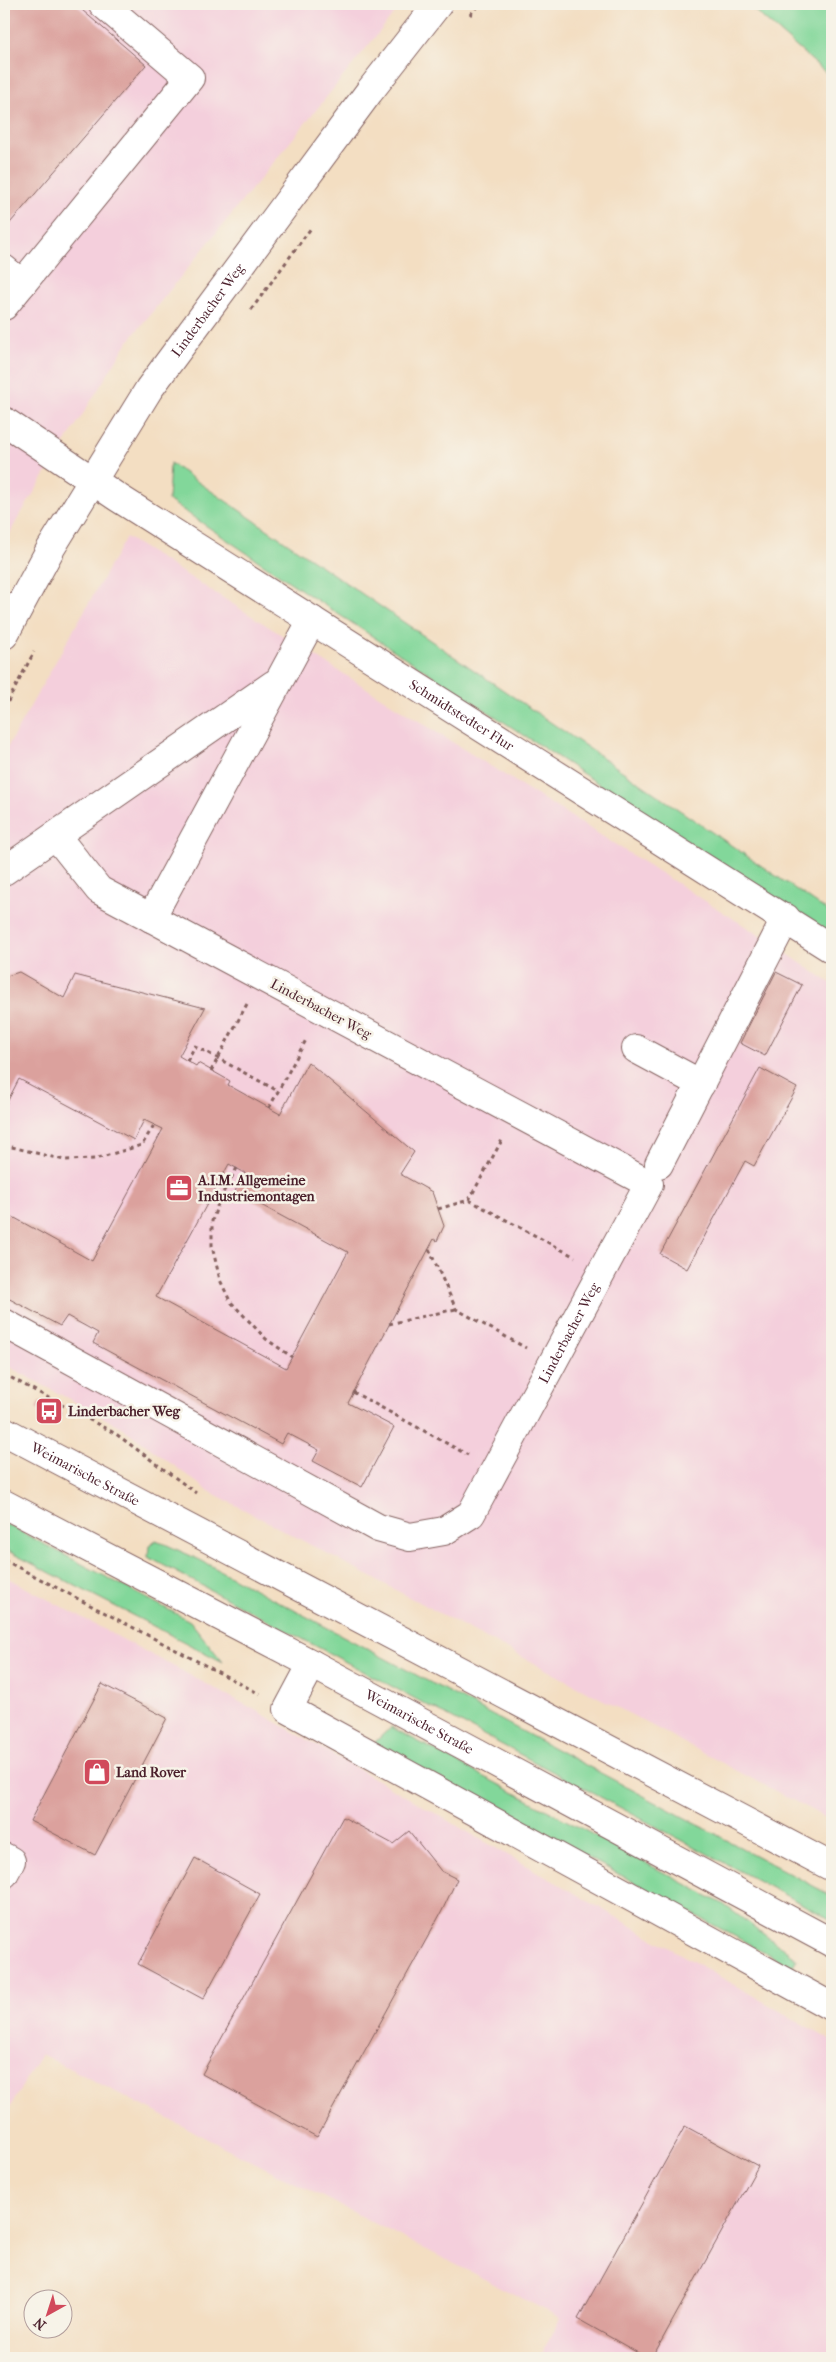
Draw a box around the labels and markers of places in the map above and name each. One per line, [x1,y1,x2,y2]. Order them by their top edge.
place label: A.I.M. Allgemeine Industriemontagen [197,1172,316,1205]
office icon: A.I.M. Allgemeine Industriemontagen [164,1173,194,1203]
bus stop icon: Linderbacher Weg [34,1396,64,1426]
place label: Linderbacher Weg [68,1403,180,1420]
shop icon: Land Rover [82,1757,112,1787]
place label: Land Rover [116,1764,187,1781]

